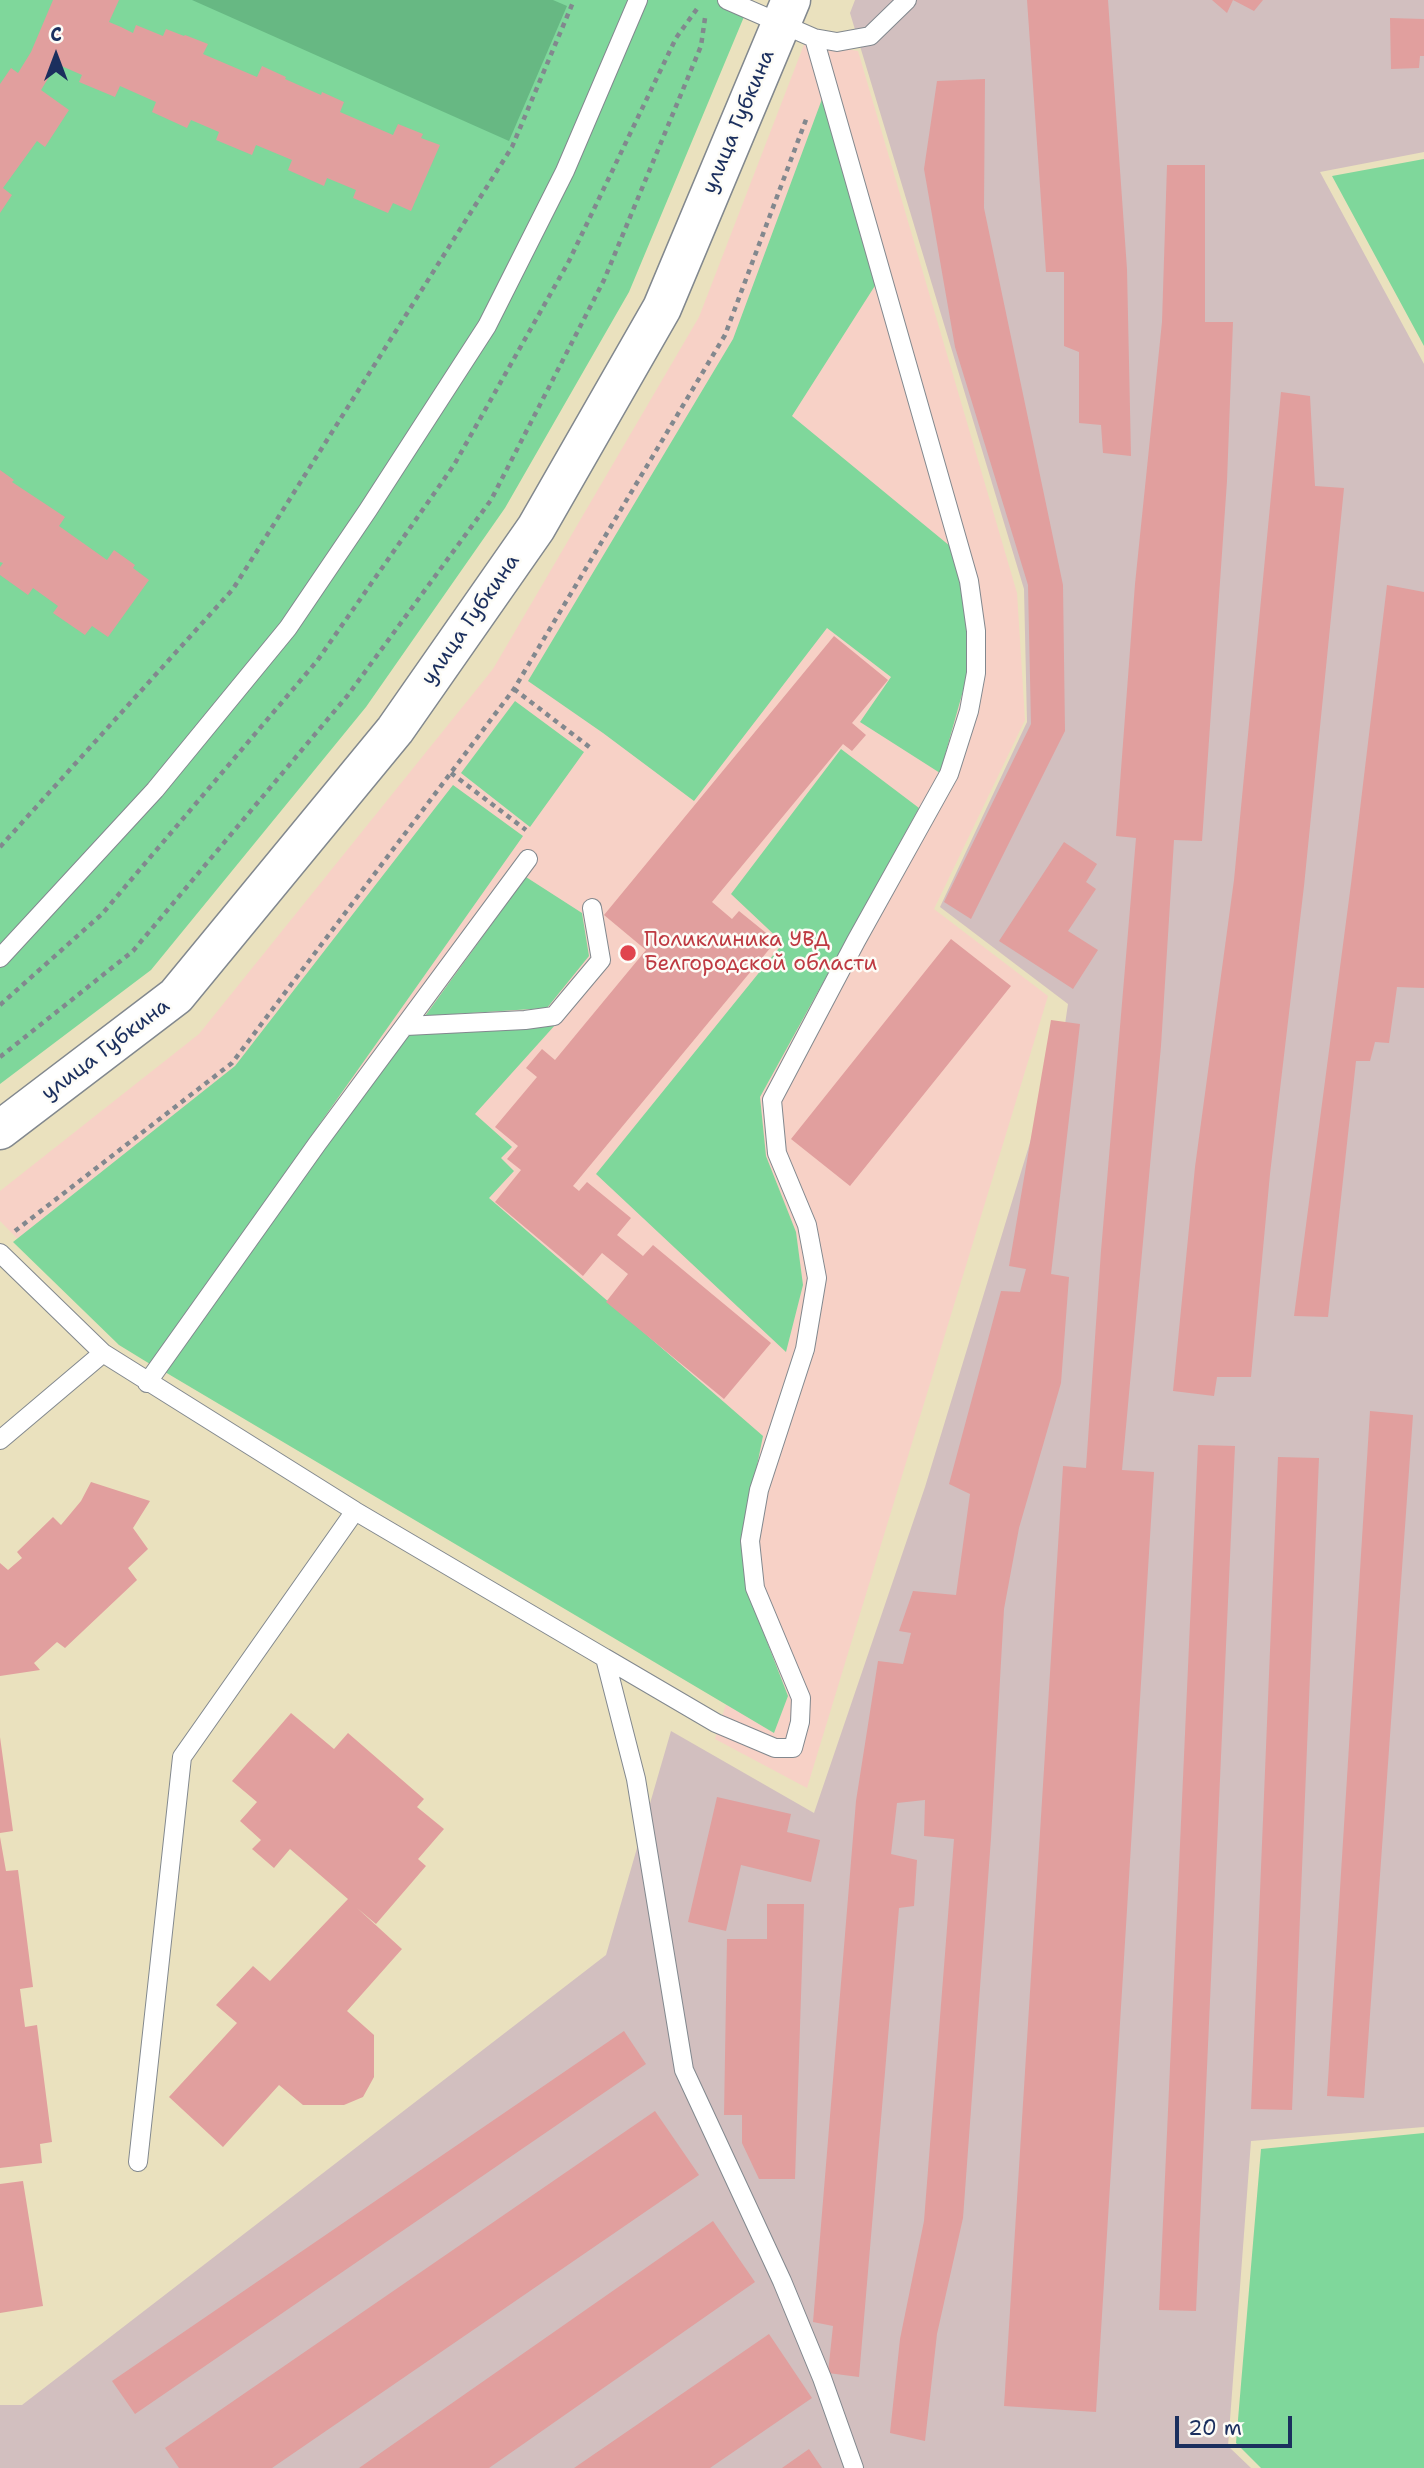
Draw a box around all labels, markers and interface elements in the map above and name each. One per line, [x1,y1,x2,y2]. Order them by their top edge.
north arrow [21,21,91,91]
text: С [50,22,62,47]
street label: улица Губкина [697,46,781,198]
street label: улица Губкина [417,550,525,690]
place label: Поликлиника УВД Белгородской области [644,928,877,978]
marker: Поликлиника УВД Белгородской области [618,943,638,963]
street label: улица Губкина [37,994,175,1106]
scale bar [1179,2402,1296,2446]
text: 20 m [1188,2414,1242,2442]

